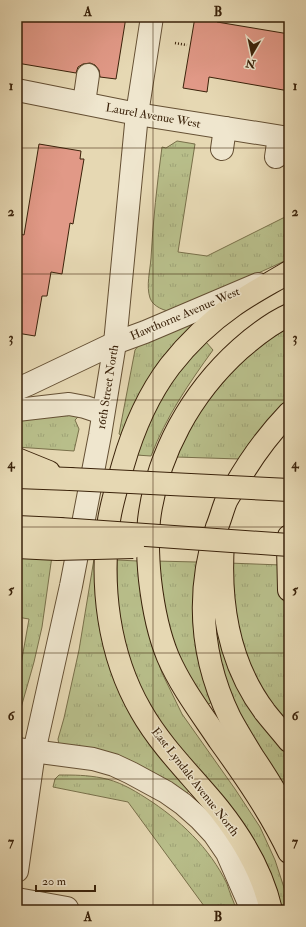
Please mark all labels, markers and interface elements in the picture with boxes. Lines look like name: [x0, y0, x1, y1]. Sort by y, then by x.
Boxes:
text: A: [83, 4, 93, 20]
text: B: [214, 4, 222, 20]
north arrow: [232, 34, 272, 74]
text: N: [244, 56, 257, 71]
text: 1: [9, 78, 14, 94]
text: 1: [293, 78, 298, 94]
street label: Laurel Avenue West: [104, 100, 202, 132]
text: 2: [8, 204, 15, 220]
text: 2: [292, 204, 299, 220]
street label: Hawthorne Avenue West: [128, 284, 242, 344]
text: 3: [9, 330, 14, 346]
text: 3: [293, 330, 298, 346]
street label: 16th Street North: [94, 343, 122, 430]
text: 4: [6, 456, 15, 472]
text: 4: [290, 456, 299, 472]
text: 5: [8, 582, 14, 598]
text: 5: [292, 582, 298, 598]
text: 6: [8, 708, 16, 724]
text: 6: [292, 708, 300, 724]
street label: East Lyndale Avenue North: [148, 725, 243, 840]
text: 7: [8, 834, 15, 850]
text: 7: [292, 834, 299, 850]
scale bar: [36, 867, 95, 893]
text: 20 m: [42, 874, 67, 889]
text: A: [83, 909, 93, 925]
text: B: [214, 909, 222, 925]

